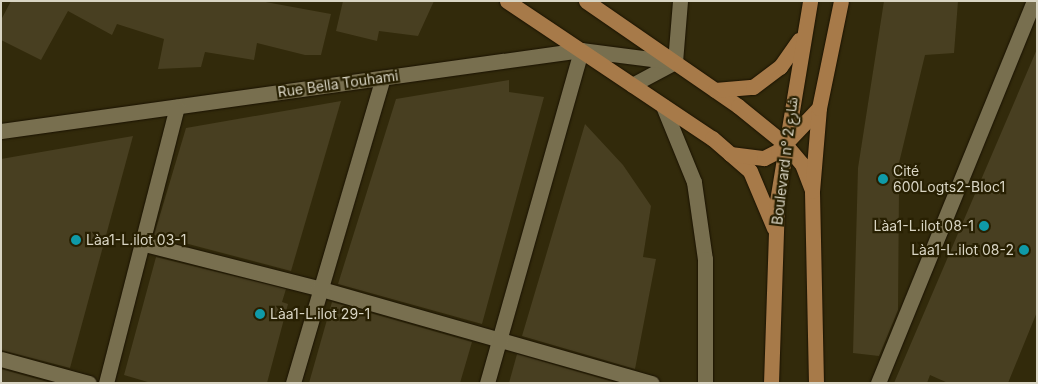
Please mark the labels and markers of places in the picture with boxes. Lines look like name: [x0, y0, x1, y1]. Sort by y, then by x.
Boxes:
place label: Cité 600Logts2-Bloc1: [893, 163, 1005, 196]
marker: Cité 600Logts2-Bloc1: [877, 173, 889, 185]
place label: Làa1-L.ilot 08-1: [874, 218, 974, 234]
marker: Làa1-L.ilot 08-1: [978, 220, 990, 232]
place label: Làa1-L.ilot 03-1: [86, 232, 186, 248]
marker: Làa1-L.ilot 03-1: [70, 234, 82, 246]
place label: Làa1-L.ilot 08-2: [911, 242, 1014, 258]
marker: Làa1-L.ilot 08-2: [1018, 244, 1030, 256]
place label: Làa1-L.ilot 29-1: [270, 306, 370, 322]
marker: Làa1-L.ilot 29-1: [254, 308, 266, 320]

